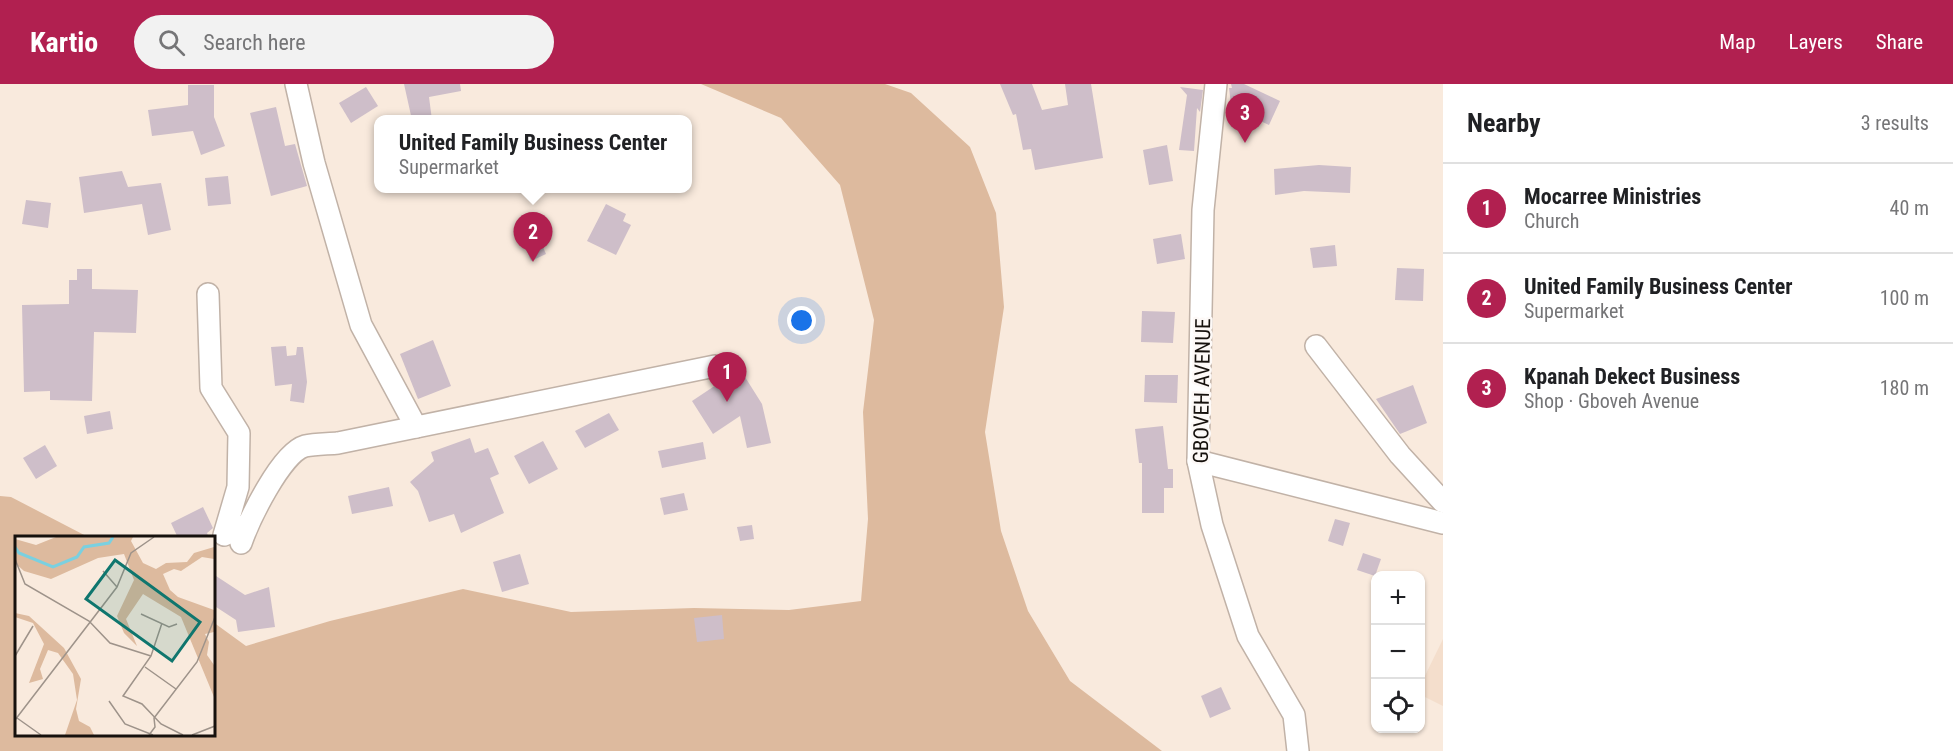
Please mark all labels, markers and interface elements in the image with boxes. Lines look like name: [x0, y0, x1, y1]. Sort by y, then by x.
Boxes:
search box: [134, 15, 554, 69]
text: Kartio: [30, 26, 98, 59]
icon: search: [155, 26, 188, 59]
text: Search here: [203, 30, 306, 55]
text: Map: [1719, 30, 1756, 54]
text: Layers: [1789, 30, 1843, 54]
text: Share: [1876, 30, 1923, 54]
pin: 3: [1226, 94, 1264, 143]
text: Nearby: [1467, 108, 1541, 138]
text: 3 results: [1861, 111, 1929, 135]
popup: [374, 115, 692, 193]
text: United Family Business Center: [399, 130, 667, 155]
text: Supermarket: [399, 155, 499, 179]
text: Mocarree Ministries: [1524, 184, 1701, 209]
text: 1: [1481, 196, 1492, 220]
text: 40 m: [1890, 196, 1929, 220]
text: Church: [1524, 209, 1579, 233]
pin: 2: [514, 212, 552, 262]
text: United Family Business Center: [1524, 274, 1792, 299]
text: 2: [1481, 286, 1492, 310]
text: 100 m: [1880, 286, 1929, 310]
text: Supermarket: [1524, 299, 1624, 323]
your location: [787, 306, 816, 335]
street label: GBOVEH AVENUE: [1189, 318, 1215, 464]
pin: 1: [708, 352, 746, 402]
text: Kpanah Dekect Business: [1524, 364, 1740, 389]
text: 3: [1481, 376, 1492, 400]
text: 180 m: [1880, 376, 1929, 400]
text: Shop · Gboveh Avenue: [1524, 389, 1699, 413]
inset map: [15, 536, 214, 736]
map controls: [1371, 571, 1425, 733]
button: +: [1371, 571, 1425, 625]
button: −: [1371, 625, 1425, 679]
button: locate: [1371, 679, 1425, 733]

